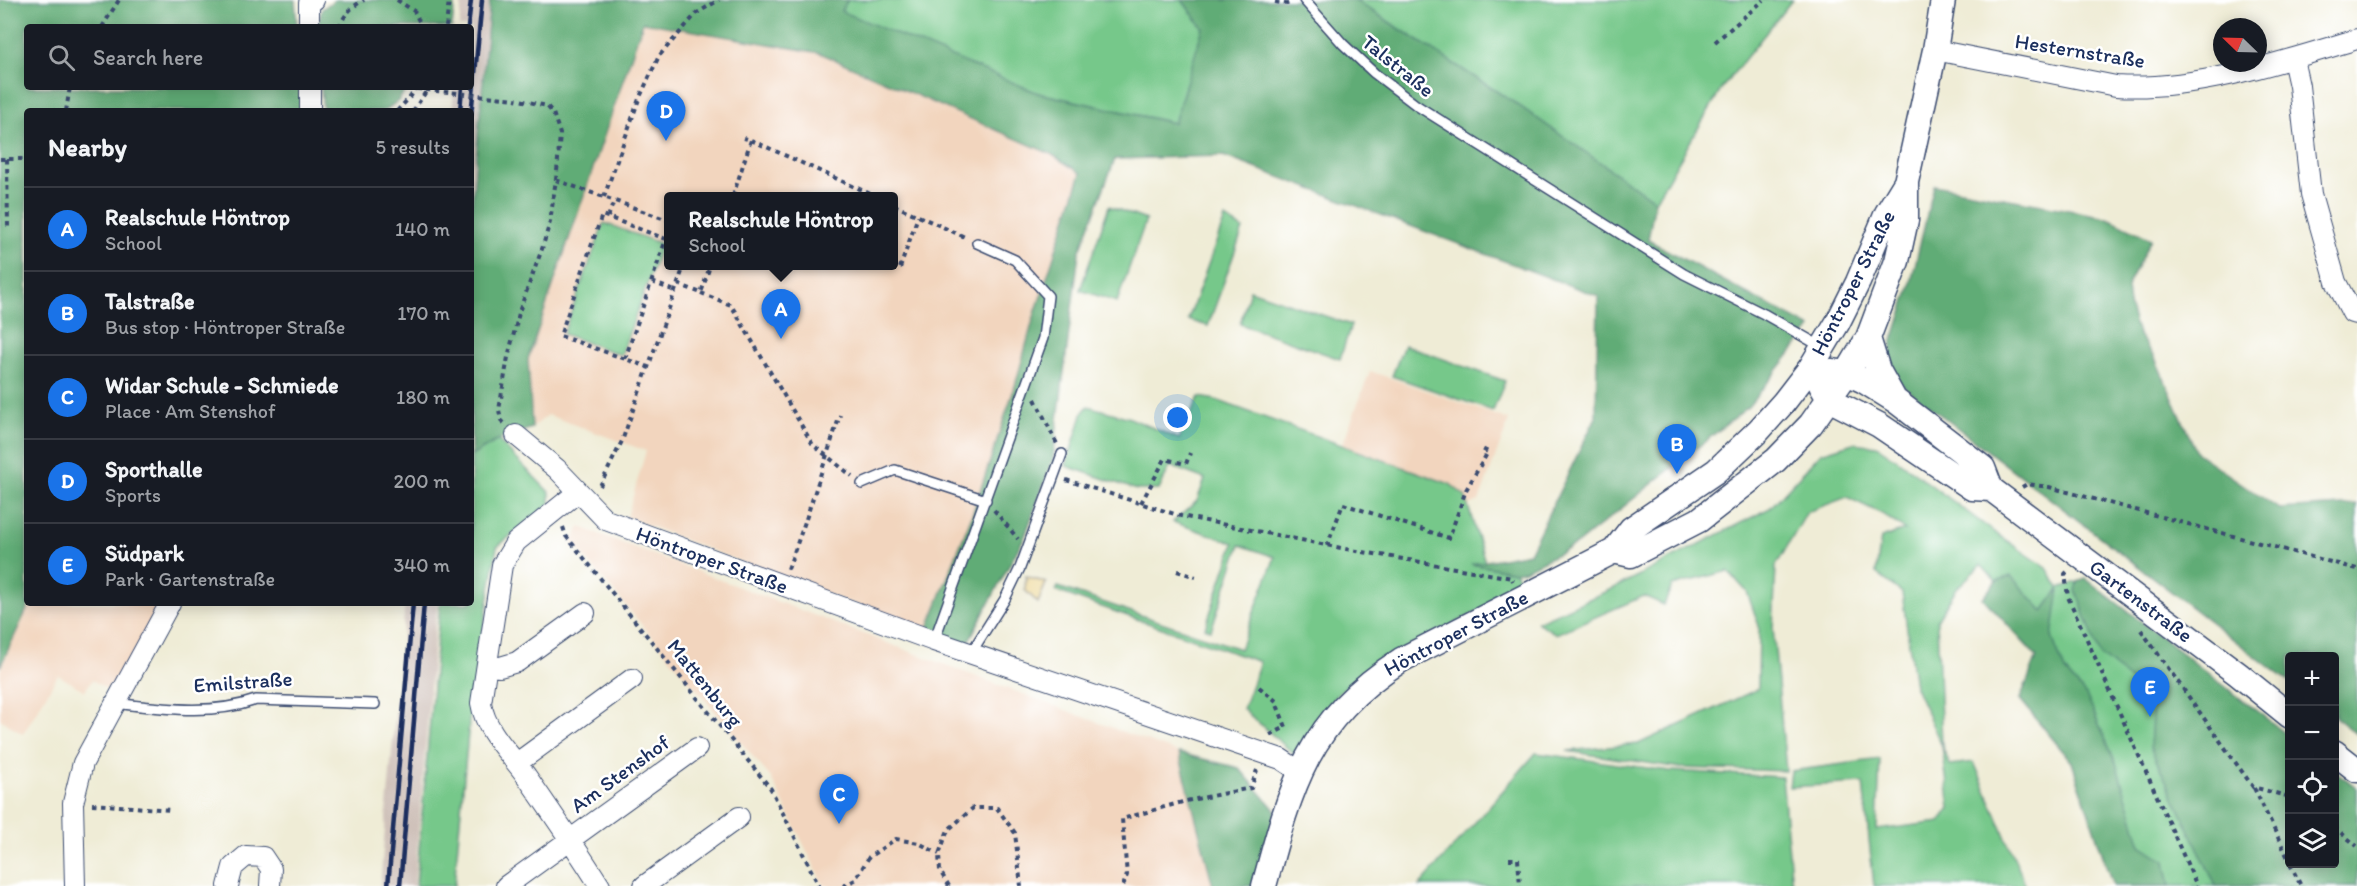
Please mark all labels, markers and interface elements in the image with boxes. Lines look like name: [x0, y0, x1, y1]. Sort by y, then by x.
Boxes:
north arrow: [2213, 18, 2267, 72]
search box: [24, 24, 474, 90]
street label: Hesternstraße: [2013, 28, 2147, 73]
street label: Talstraße: [1357, 29, 1439, 102]
icon: search: [45, 41, 78, 74]
text: Search here: [93, 44, 203, 71]
pin: D: [646, 92, 686, 141]
text: Nearby: [48, 131, 127, 163]
text: 5 results: [376, 135, 450, 159]
popup: [664, 192, 898, 270]
text: Realschule Höntrop: [105, 204, 290, 231]
text: Realschule Höntrop: [689, 206, 873, 233]
street label: Höntroper Straße: [1805, 206, 1900, 360]
text: A: [61, 217, 74, 241]
text: 140 m: [395, 217, 450, 241]
text: School: [105, 231, 162, 255]
text: School: [689, 233, 745, 257]
text: Talstraße: [105, 288, 195, 315]
pin: A: [762, 290, 800, 339]
text: B: [61, 301, 74, 325]
text: 170 m: [397, 301, 450, 325]
text: Bus stop · Höntroper Straße: [105, 315, 345, 339]
text: Widar Schule - Schmiede: [105, 372, 339, 399]
text: C: [61, 385, 74, 409]
text: 180 m: [396, 385, 450, 409]
text: Place · Am Stenshof: [105, 399, 275, 423]
your location: [1163, 403, 1192, 432]
pin: B: [1658, 424, 1696, 474]
text: Sporthalle: [105, 456, 203, 483]
text: D: [61, 469, 74, 493]
text: 200 m: [394, 469, 450, 493]
text: Sports: [105, 483, 161, 507]
street label: Höntroper Straße: [633, 520, 791, 599]
text: Südpark: [105, 540, 184, 567]
text: E: [62, 553, 73, 577]
text: 340 m: [393, 553, 450, 577]
street label: Gartenstraße: [2085, 554, 2198, 648]
text: Park · Gartenstraße: [105, 567, 275, 591]
street label: Höntroper Straße: [1379, 584, 1532, 681]
street label: Mattenburg: [662, 634, 749, 732]
map controls: [2285, 652, 2339, 868]
button: +: [2285, 652, 2339, 706]
street label: Emilstraße: [193, 666, 293, 697]
pin: E: [2130, 668, 2170, 717]
button: −: [2285, 706, 2339, 760]
street label: Am Stenshof: [565, 729, 674, 818]
button: locate: [2285, 760, 2339, 814]
pin: C: [820, 774, 858, 824]
button: layers: [2285, 814, 2339, 868]

